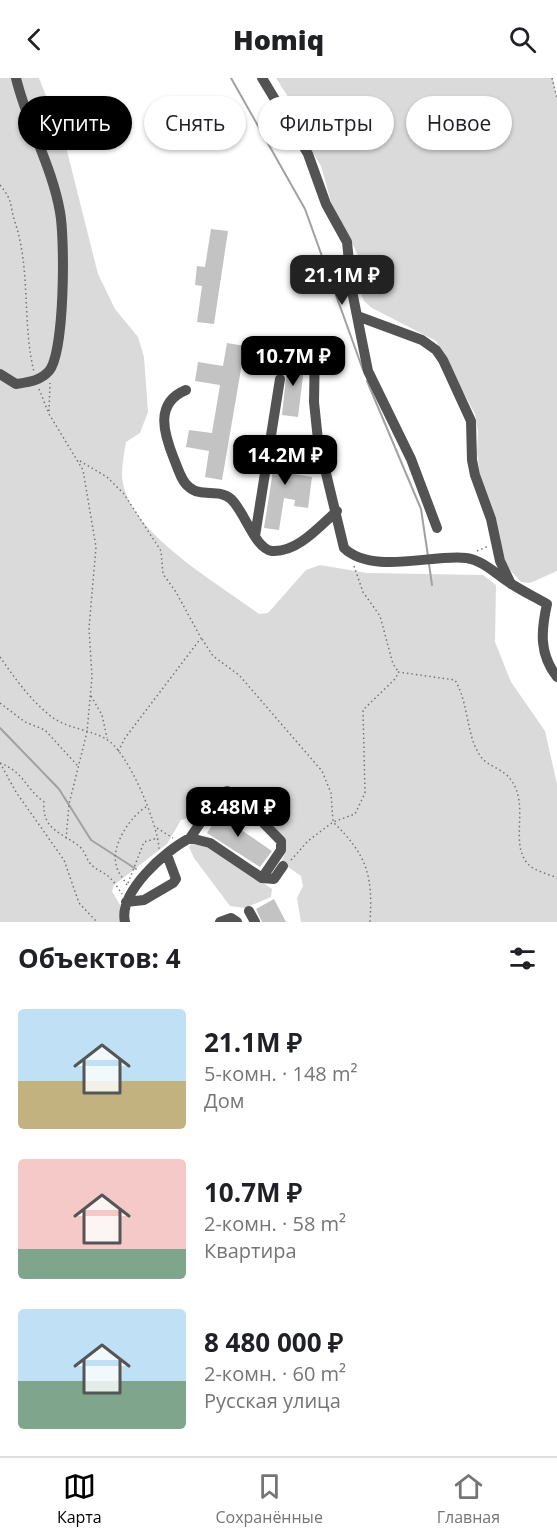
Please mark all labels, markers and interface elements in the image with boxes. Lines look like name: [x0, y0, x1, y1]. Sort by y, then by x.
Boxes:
text: Homiq: [233, 21, 324, 58]
icon: back: [18, 23, 51, 56]
icon: search: [506, 23, 539, 56]
chip: Купить: [18, 96, 132, 150]
chip: Снять: [144, 96, 246, 150]
chip: Фильтры: [258, 96, 394, 150]
chip: Новое: [406, 96, 512, 150]
pin: 21.1M ₽: [287, 255, 397, 306]
text: 21.1M ₽: [304, 261, 380, 288]
pin: 10.7M ₽: [238, 336, 348, 387]
text: 10.7M ₽: [255, 342, 331, 369]
pin: 14.2M ₽: [230, 435, 340, 486]
text: 14.2M ₽: [247, 441, 323, 468]
pin: 8.48M ₽: [183, 787, 293, 838]
text: 8.48M ₽: [200, 793, 276, 820]
text: Объектов: 4: [18, 940, 181, 976]
icon: filters: [506, 942, 539, 975]
text: 21.1M ₽: [204, 1024, 302, 1060]
icon: home: [66, 1033, 138, 1105]
text: 5-комн. · 148 m²: [204, 1060, 357, 1087]
text: Дом: [204, 1087, 244, 1114]
text: 10.7M ₽: [204, 1174, 302, 1210]
icon: home: [66, 1183, 138, 1255]
text: 2-комн. · 58 m²: [204, 1210, 346, 1237]
text: Квартира: [204, 1237, 297, 1264]
text: 8 480 000 ₽: [204, 1324, 343, 1360]
icon: home: [66, 1333, 138, 1405]
text: 2-комн. · 60 m²: [204, 1360, 346, 1387]
text: Русская улица: [204, 1387, 341, 1414]
tab: Карта: [57, 1470, 102, 1528]
tab: Сохранённые: [216, 1470, 323, 1528]
tab: Главная: [437, 1470, 500, 1528]

